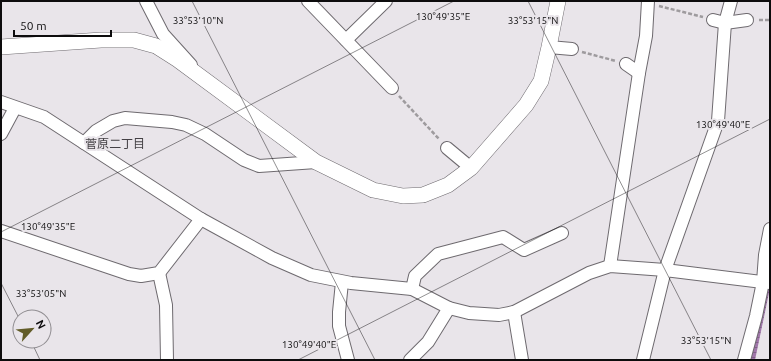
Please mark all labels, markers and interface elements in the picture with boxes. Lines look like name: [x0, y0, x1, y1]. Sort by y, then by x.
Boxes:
text: 130°49'35"E: [416, 11, 471, 22]
scale bar: [14, 12, 111, 38]
text: 33°53'10"N: [173, 15, 223, 26]
text: 33°53'15"N: [508, 15, 558, 26]
text: 50 m: [20, 19, 47, 32]
text: 130°49'40"E: [696, 119, 751, 130]
district label: 菅原二丁目: [85, 137, 145, 150]
text: 130°49'35"E: [21, 221, 76, 232]
text: 33°53'05"N: [16, 288, 66, 299]
north arrow: [12, 309, 52, 349]
text: N: [34, 318, 48, 331]
text: 33°53'15"N: [681, 335, 731, 346]
text: 130°49'40"E: [282, 339, 337, 350]

